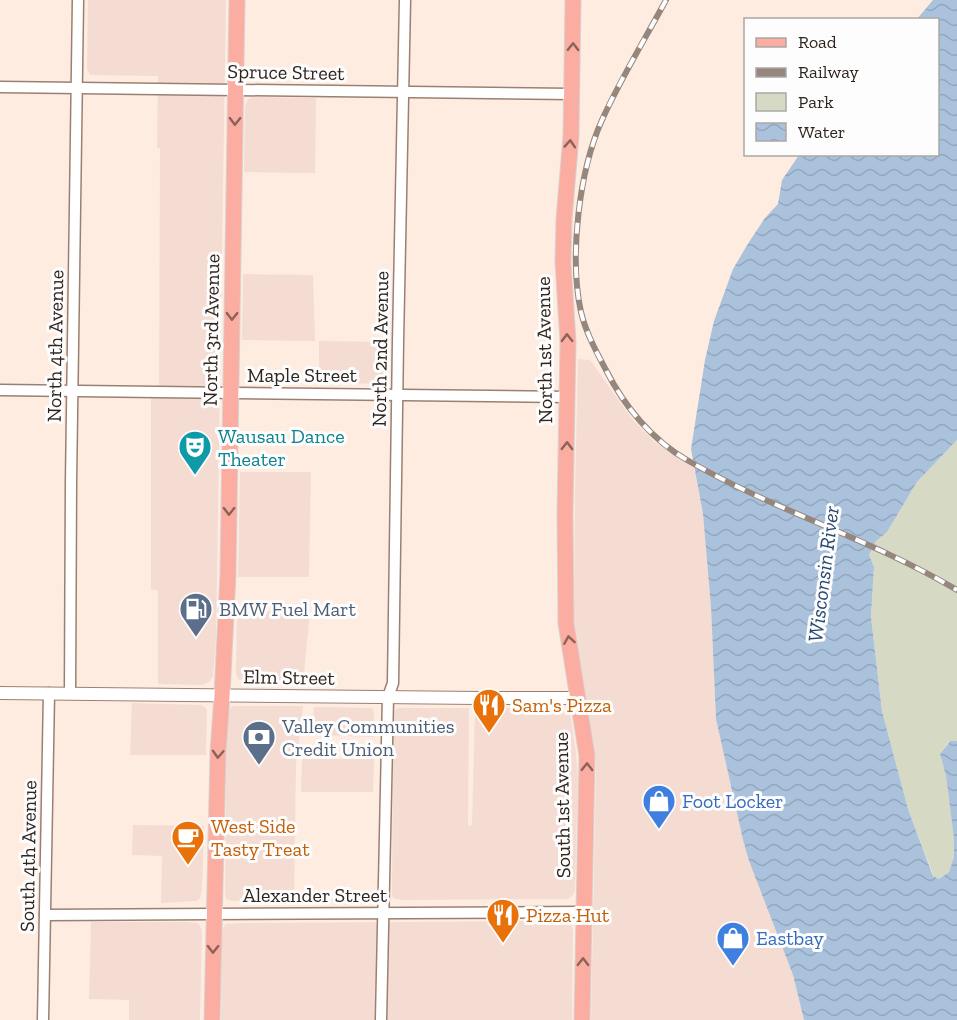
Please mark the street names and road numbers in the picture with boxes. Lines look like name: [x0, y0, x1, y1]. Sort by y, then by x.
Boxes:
street label: Spruce Street: [227, 59, 345, 85]
street label: North 3rd Avenue: [198, 254, 224, 406]
street label: North 4th Avenue: [42, 270, 68, 422]
street label: North 2nd Avenue: [367, 271, 393, 427]
street label: North 1st Avenue: [531, 276, 557, 424]
street label: Maple Street: [247, 363, 358, 387]
street label: Elm Street: [243, 664, 336, 690]
street label: South 1st Avenue: [549, 732, 575, 878]
street label: South 4th Avenue: [15, 780, 41, 932]
street label: Alexander Street: [243, 883, 388, 907]

